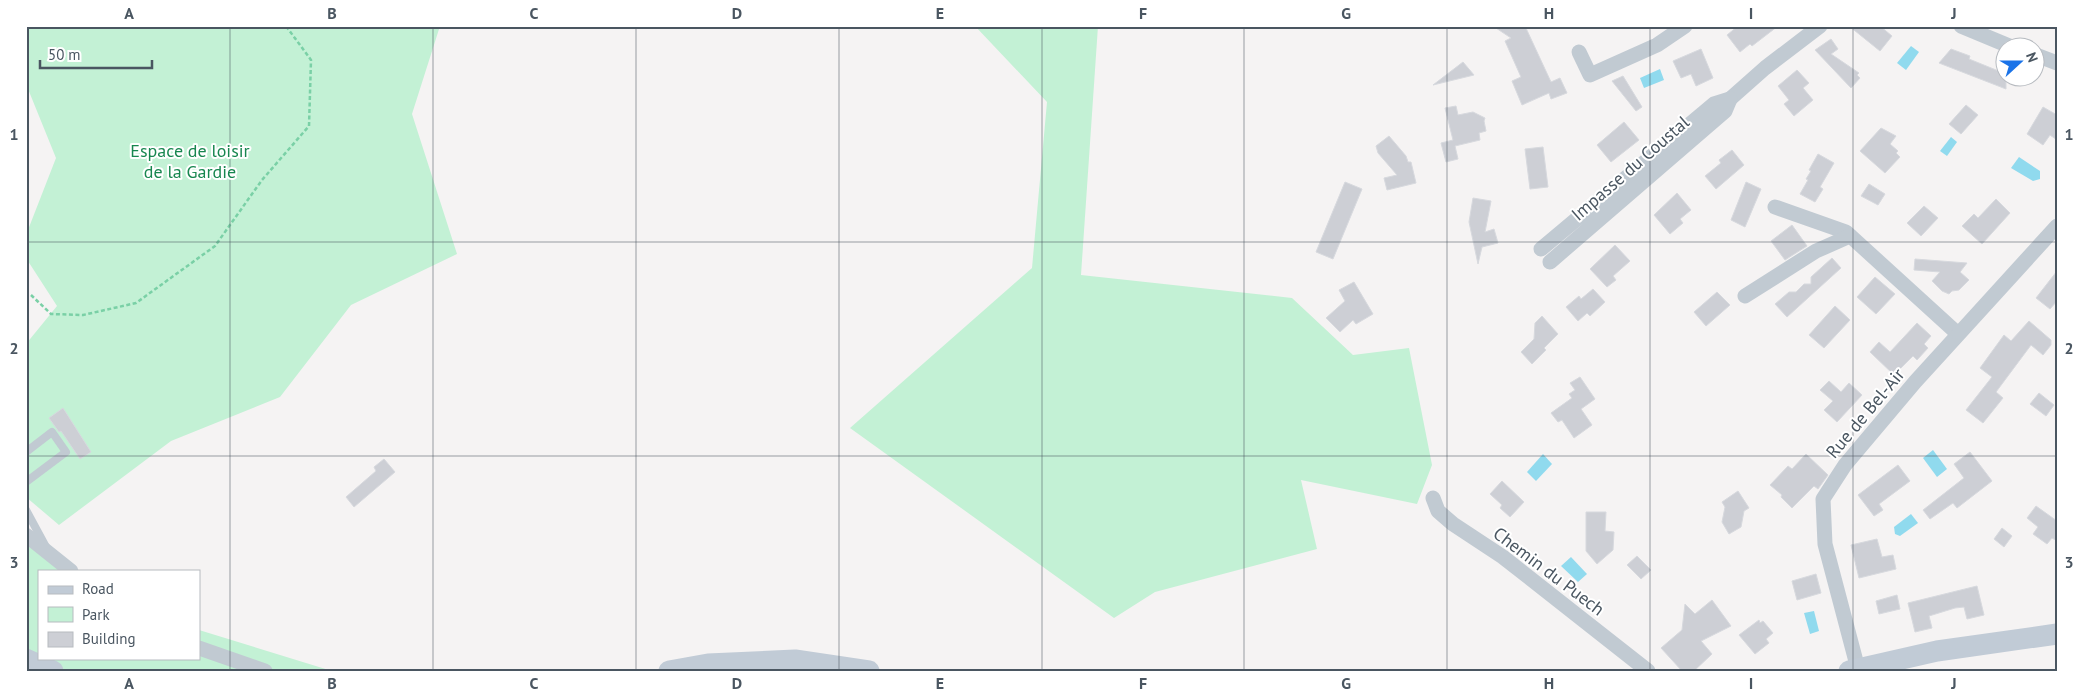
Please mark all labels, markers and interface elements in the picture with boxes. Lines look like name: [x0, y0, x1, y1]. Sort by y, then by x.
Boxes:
text: A: [124, 3, 134, 23]
text: B: [327, 3, 337, 23]
text: C: [530, 3, 539, 23]
text: D: [732, 3, 742, 23]
text: E: [936, 3, 944, 23]
text: F: [1139, 3, 1147, 23]
text: G: [1341, 3, 1351, 23]
text: H: [1544, 3, 1554, 23]
text: I: [1749, 3, 1753, 23]
text: J: [1950, 3, 1957, 23]
scale bar: [40, 38, 152, 70]
north arrow: [1996, 38, 2046, 88]
text: 50 m: [48, 45, 81, 64]
text: N: [2022, 50, 2042, 65]
street label: Impasse du Coustal: [1566, 110, 1694, 225]
text: 1: [9, 124, 19, 144]
text: 1: [2064, 124, 2074, 144]
park label: Espace de loisir de la Gardie: [130, 139, 250, 183]
text: 2: [9, 338, 19, 358]
text: 2: [2064, 338, 2074, 358]
street label: Rue de Bel-Air: [1821, 363, 1909, 463]
street label: Chemin du Puech: [1489, 522, 1609, 620]
text: 3: [9, 552, 19, 572]
text: 3: [2064, 552, 2074, 572]
legend: [38, 570, 200, 660]
text: Road: [82, 579, 114, 598]
text: Park: [82, 605, 110, 624]
text: Building: [82, 629, 136, 648]
text: A: [124, 673, 134, 693]
text: B: [327, 673, 337, 693]
text: C: [530, 673, 539, 693]
text: D: [732, 673, 742, 693]
text: E: [936, 673, 944, 693]
text: F: [1139, 673, 1147, 693]
text: G: [1341, 673, 1351, 693]
text: H: [1544, 673, 1554, 693]
text: I: [1749, 673, 1753, 693]
text: J: [1950, 673, 1957, 693]

